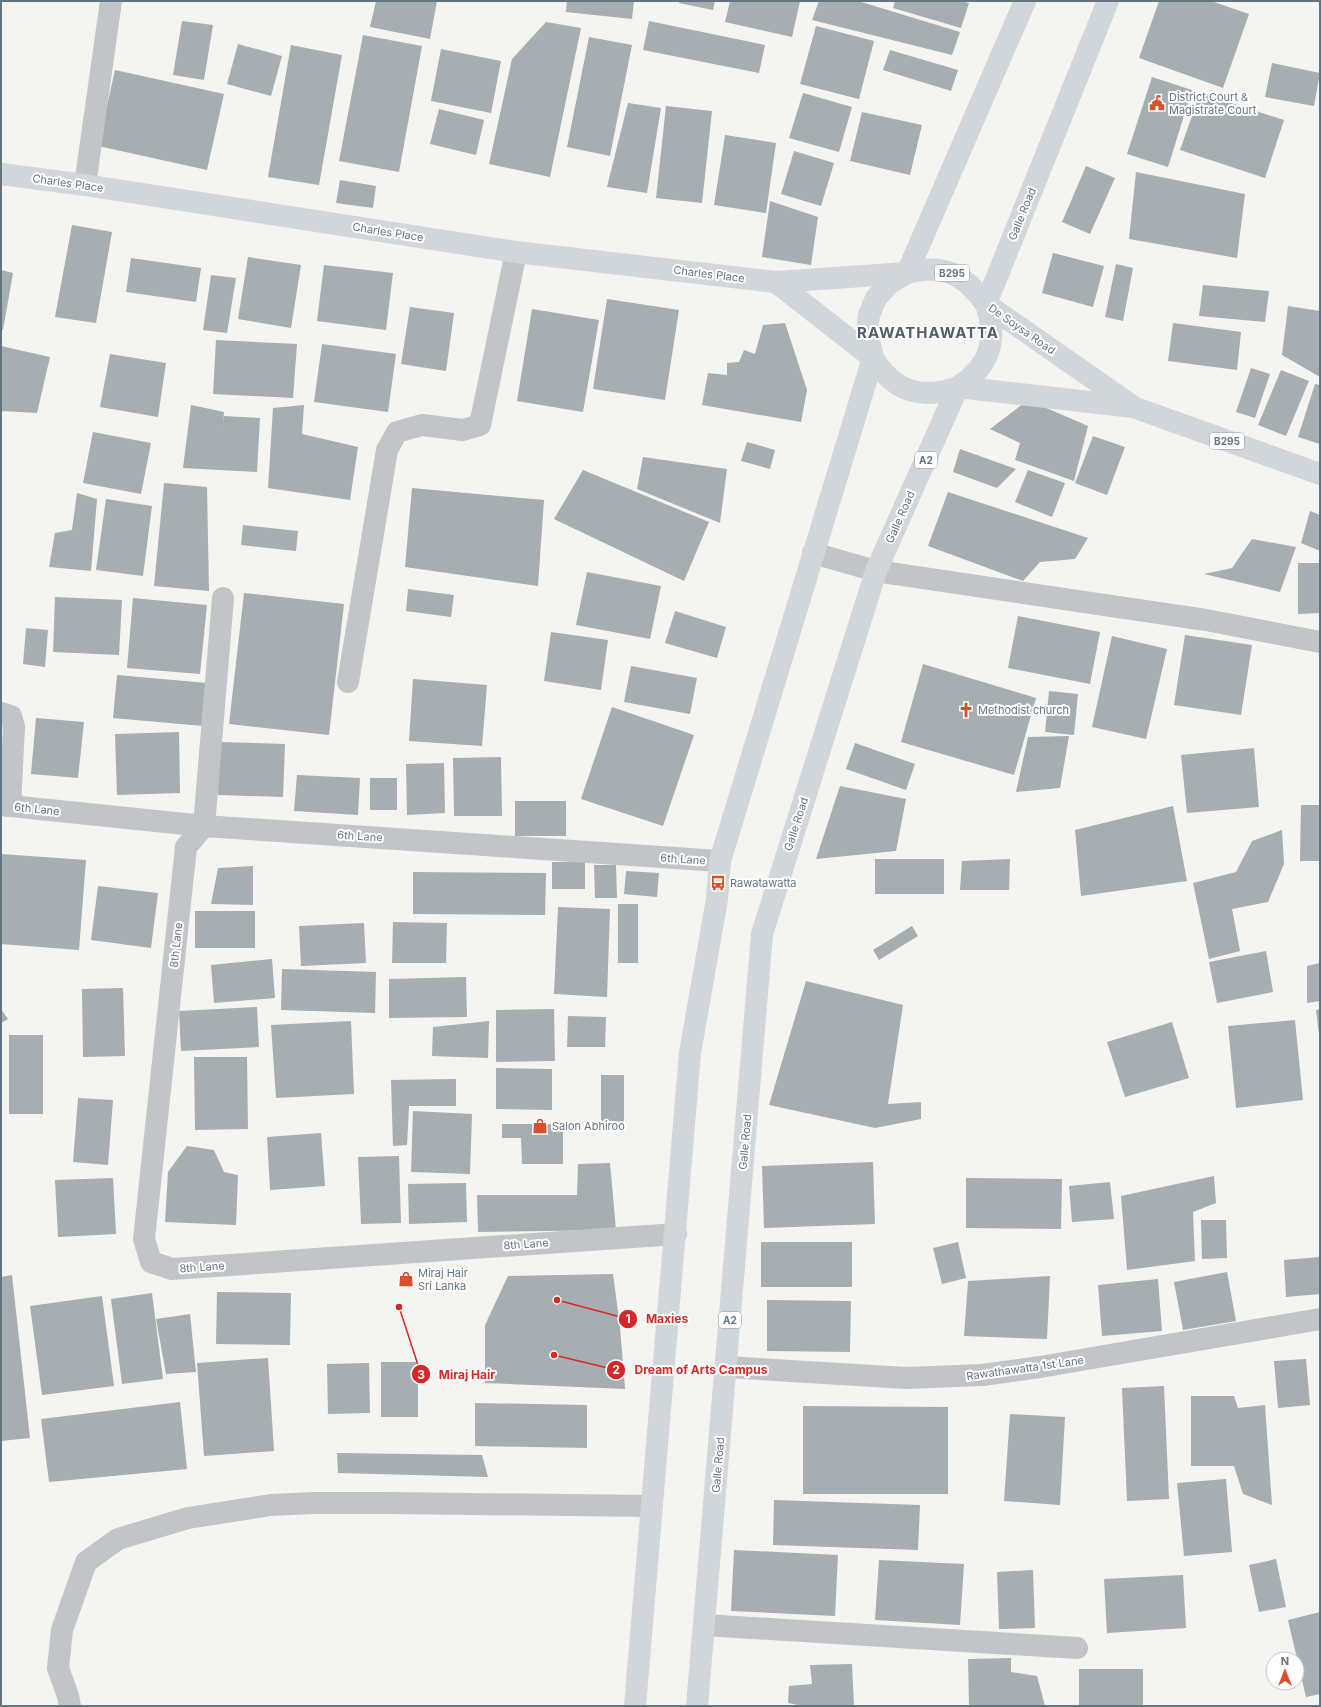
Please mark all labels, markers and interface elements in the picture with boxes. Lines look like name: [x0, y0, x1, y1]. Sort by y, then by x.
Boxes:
place label: District Court & Magistrate Court: [1169, 90, 1257, 117]
public building icon: District Court & Magistrate Court: [1148, 94, 1166, 112]
street label: Charles Place: [32, 171, 104, 195]
street label: Galle Road: [1005, 186, 1039, 242]
street label: Charles Place: [352, 219, 424, 245]
street label: Charles Place: [673, 263, 745, 285]
road number: B295: [935, 265, 969, 281]
street label: De Soysa Road: [986, 301, 1058, 357]
district label: RAWATHAWATTA: [857, 323, 999, 342]
road number: B295: [1210, 433, 1244, 449]
road number: A2: [915, 452, 937, 468]
street label: Galle Road: [882, 489, 918, 545]
church icon: Methodist church: [957, 701, 975, 719]
place label: Methodist church: [978, 703, 1069, 717]
street label: Galle Road: [781, 795, 811, 853]
street label: 6th Lane: [14, 800, 60, 818]
street label: 6th Lane: [337, 827, 383, 845]
street label: 6th Lane: [660, 850, 706, 868]
bus stop icon: Rawatawatta: [709, 874, 727, 892]
place label: Rawatawatta: [730, 876, 797, 890]
street label: 8th Lane: [167, 922, 185, 968]
street label: Galle Road: [736, 1114, 754, 1170]
shop icon: Salon Abhiroo: [531, 1117, 549, 1135]
place label: Salon Abhiroo: [552, 1119, 625, 1133]
street label: 8th Lane: [503, 1235, 549, 1253]
street label: 8th Lane: [179, 1258, 225, 1276]
place label: Miraj Hair Sri Lanka: [418, 1266, 468, 1293]
shop icon: Miraj Hair Sri Lanka: [397, 1270, 415, 1288]
callout: Maxies: [618, 1307, 696, 1331]
text: 1: [625, 1311, 631, 1326]
text: Maxies: [646, 1311, 688, 1326]
road number: A2: [719, 1312, 741, 1328]
street label: Rawathawatta 1st Lane: [965, 1353, 1085, 1383]
callout: Dream of Arts Campus: [606, 1358, 775, 1382]
callout: Miraj Hair: [411, 1362, 503, 1386]
text: 2: [612, 1362, 620, 1377]
text: Dream of Arts Campus: [635, 1362, 768, 1377]
text: 3: [417, 1367, 425, 1382]
text: Miraj Hair: [439, 1367, 495, 1382]
street label: Galle Road: [709, 1437, 727, 1493]
north arrow: [1265, 1651, 1305, 1691]
text: N: [1281, 1654, 1289, 1668]

